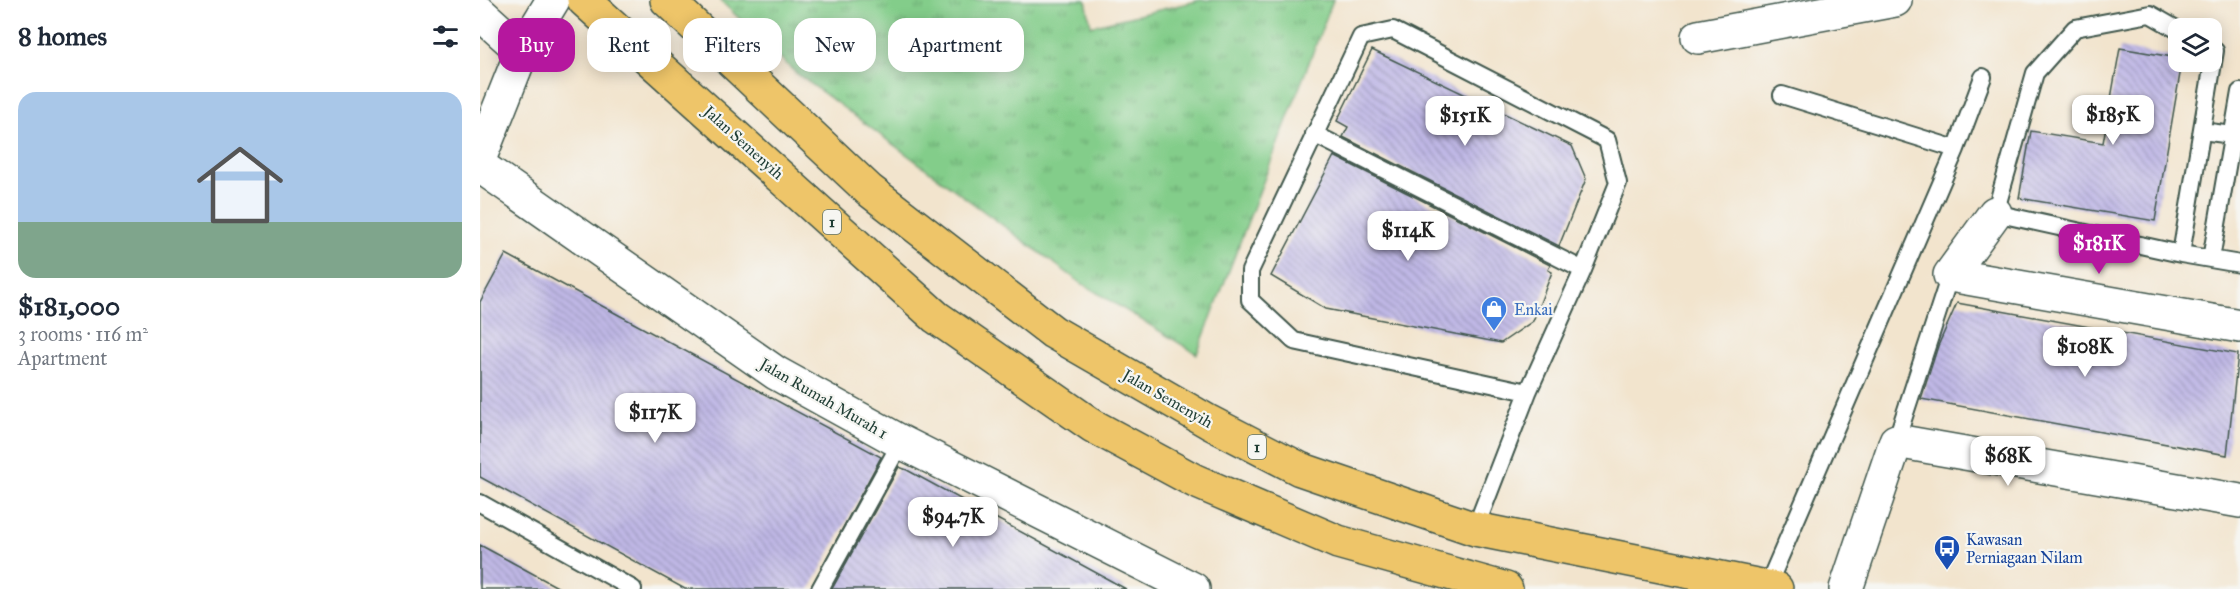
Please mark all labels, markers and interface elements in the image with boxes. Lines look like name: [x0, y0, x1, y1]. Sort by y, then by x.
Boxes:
chip: Buy: [498, 18, 575, 72]
chip: Rent: [587, 18, 671, 72]
chip: Filters: [683, 18, 782, 72]
chip: New: [794, 18, 876, 72]
chip: Apartment: [888, 18, 1024, 72]
map controls: [2168, 18, 2222, 72]
button: layers: [2168, 18, 2222, 72]
text: 8 homes: [18, 20, 107, 52]
icon: filters: [429, 20, 462, 53]
pin: $185K: [2071, 95, 2155, 146]
pin: $151K: [1423, 96, 1507, 147]
street label: Jalan Semenyih: [698, 100, 788, 184]
text: $185K: [2086, 102, 2140, 126]
text: $151K: [1439, 103, 1491, 127]
icon: home: [186, 131, 294, 239]
road number: 1: [823, 210, 841, 234]
pin: $114K: [1366, 211, 1450, 262]
text: $114K: [1381, 218, 1435, 242]
pin: $181K: [2057, 224, 2141, 275]
text: $181K: [2073, 231, 2125, 255]
text: $181,000: [18, 290, 120, 322]
shop icon: Enkai: [1479, 294, 1509, 332]
place label: Enkai: [1514, 300, 1553, 319]
text: 3 rooms · 116 m²: [18, 322, 148, 346]
pin: $108K: [2043, 327, 2127, 378]
text: $108K: [2057, 334, 2113, 358]
text: Apartment: [18, 346, 107, 370]
street label: Jalan Rumah Murah 1: [754, 353, 891, 444]
street label: Jalan Semenyih: [1117, 364, 1216, 433]
pin: $117K: [613, 393, 697, 444]
text: $117K: [629, 400, 681, 424]
road number: 1: [1248, 435, 1266, 459]
pin: $68K: [1972, 436, 2044, 487]
text: $68K: [1984, 443, 2032, 467]
pin: $94.7K: [904, 497, 1002, 548]
text: $94.7K: [922, 504, 984, 528]
place label: Kawasan Perniagaan Nilam: [1966, 530, 2083, 568]
bus stop icon: Kawasan Perniagaan Nilam: [1932, 533, 1962, 571]

